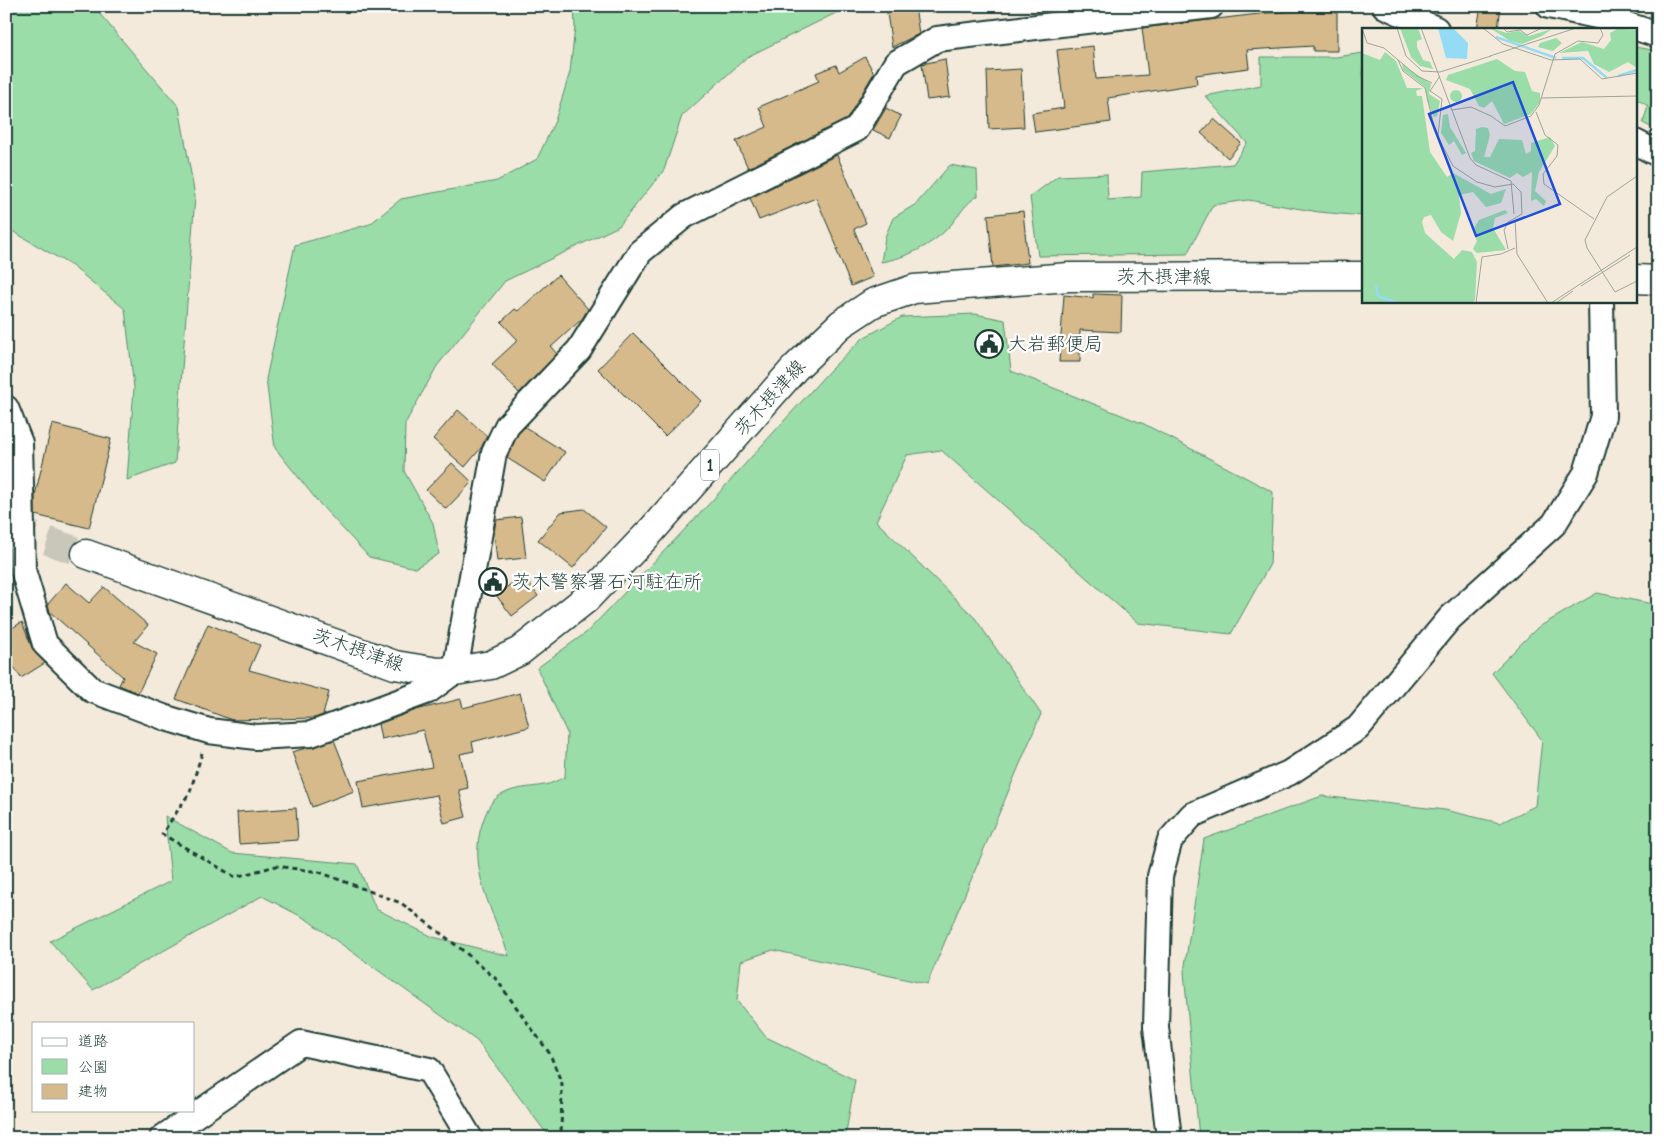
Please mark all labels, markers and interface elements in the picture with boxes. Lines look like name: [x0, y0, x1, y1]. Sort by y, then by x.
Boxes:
inset map: [1362, 28, 1636, 302]
street label: 茨木摂津線: [1116, 266, 1212, 288]
public building icon: 大岩郵便局: [974, 329, 1004, 359]
place label: 大岩郵便局: [1008, 333, 1103, 355]
street label: 茨木摂津線: [730, 355, 810, 441]
road number: 1: [701, 450, 719, 480]
public building icon: 茨木警察署石河駐在所: [478, 567, 508, 597]
place label: 茨木警察署石河駐在所: [512, 571, 702, 593]
street label: 茨木摂津線: [309, 624, 407, 676]
legend: [32, 1022, 195, 1112]
text: 道路: [78, 1032, 108, 1050]
text: 公園: [78, 1058, 108, 1076]
text: 建物: [78, 1082, 108, 1100]

